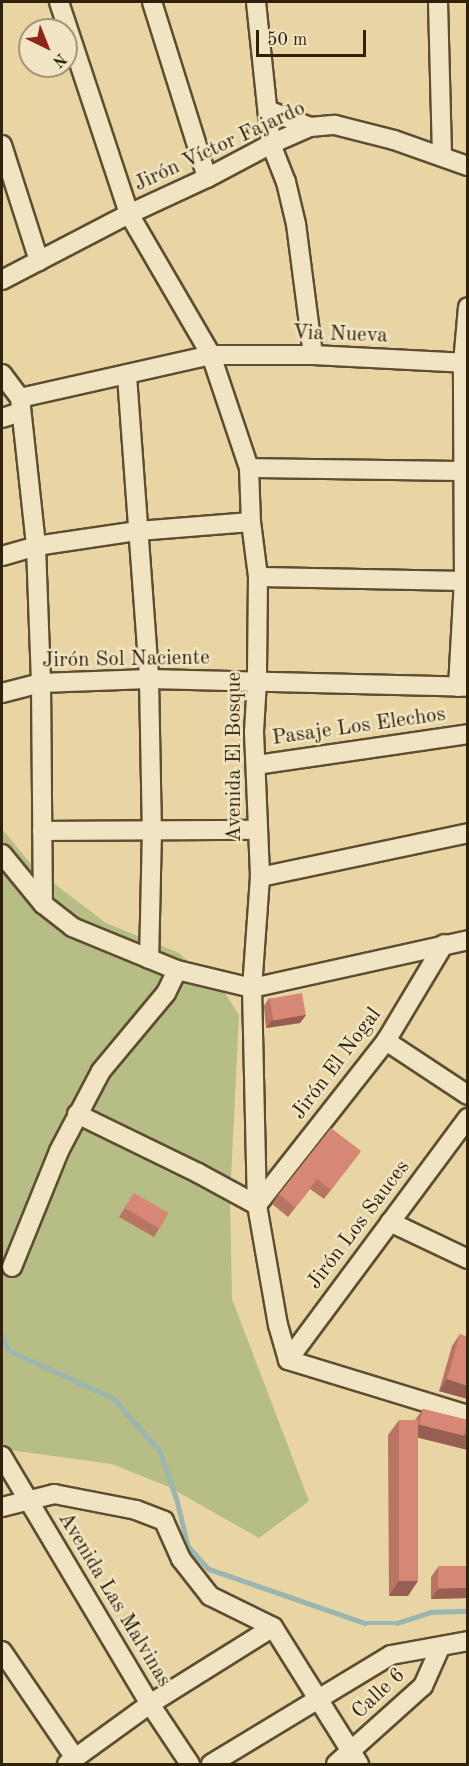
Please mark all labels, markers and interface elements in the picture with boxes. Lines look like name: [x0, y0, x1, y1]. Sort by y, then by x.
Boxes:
north arrow: [18, 18, 78, 78]
scale bar: [259, 18, 368, 56]
text: 50 m: [267, 31, 307, 49]
text: N: [49, 50, 69, 70]
street label: Jirón Víctor Fajardo: [130, 96, 310, 198]
street label: Via Nueva: [292, 321, 388, 349]
street label: Jirón Sol Naciente: [42, 646, 210, 674]
street label: Avenida El Bosque: [222, 672, 248, 842]
street label: Pasaje Los Elechos: [271, 702, 447, 752]
street label: Jirón El Nogal: [287, 1003, 387, 1125]
street label: Jirón Los Sauces: [302, 1155, 416, 1295]
street label: Avenida Las Malvinas: [52, 1508, 176, 1692]
street label: Calle 6: [347, 1663, 411, 1725]

